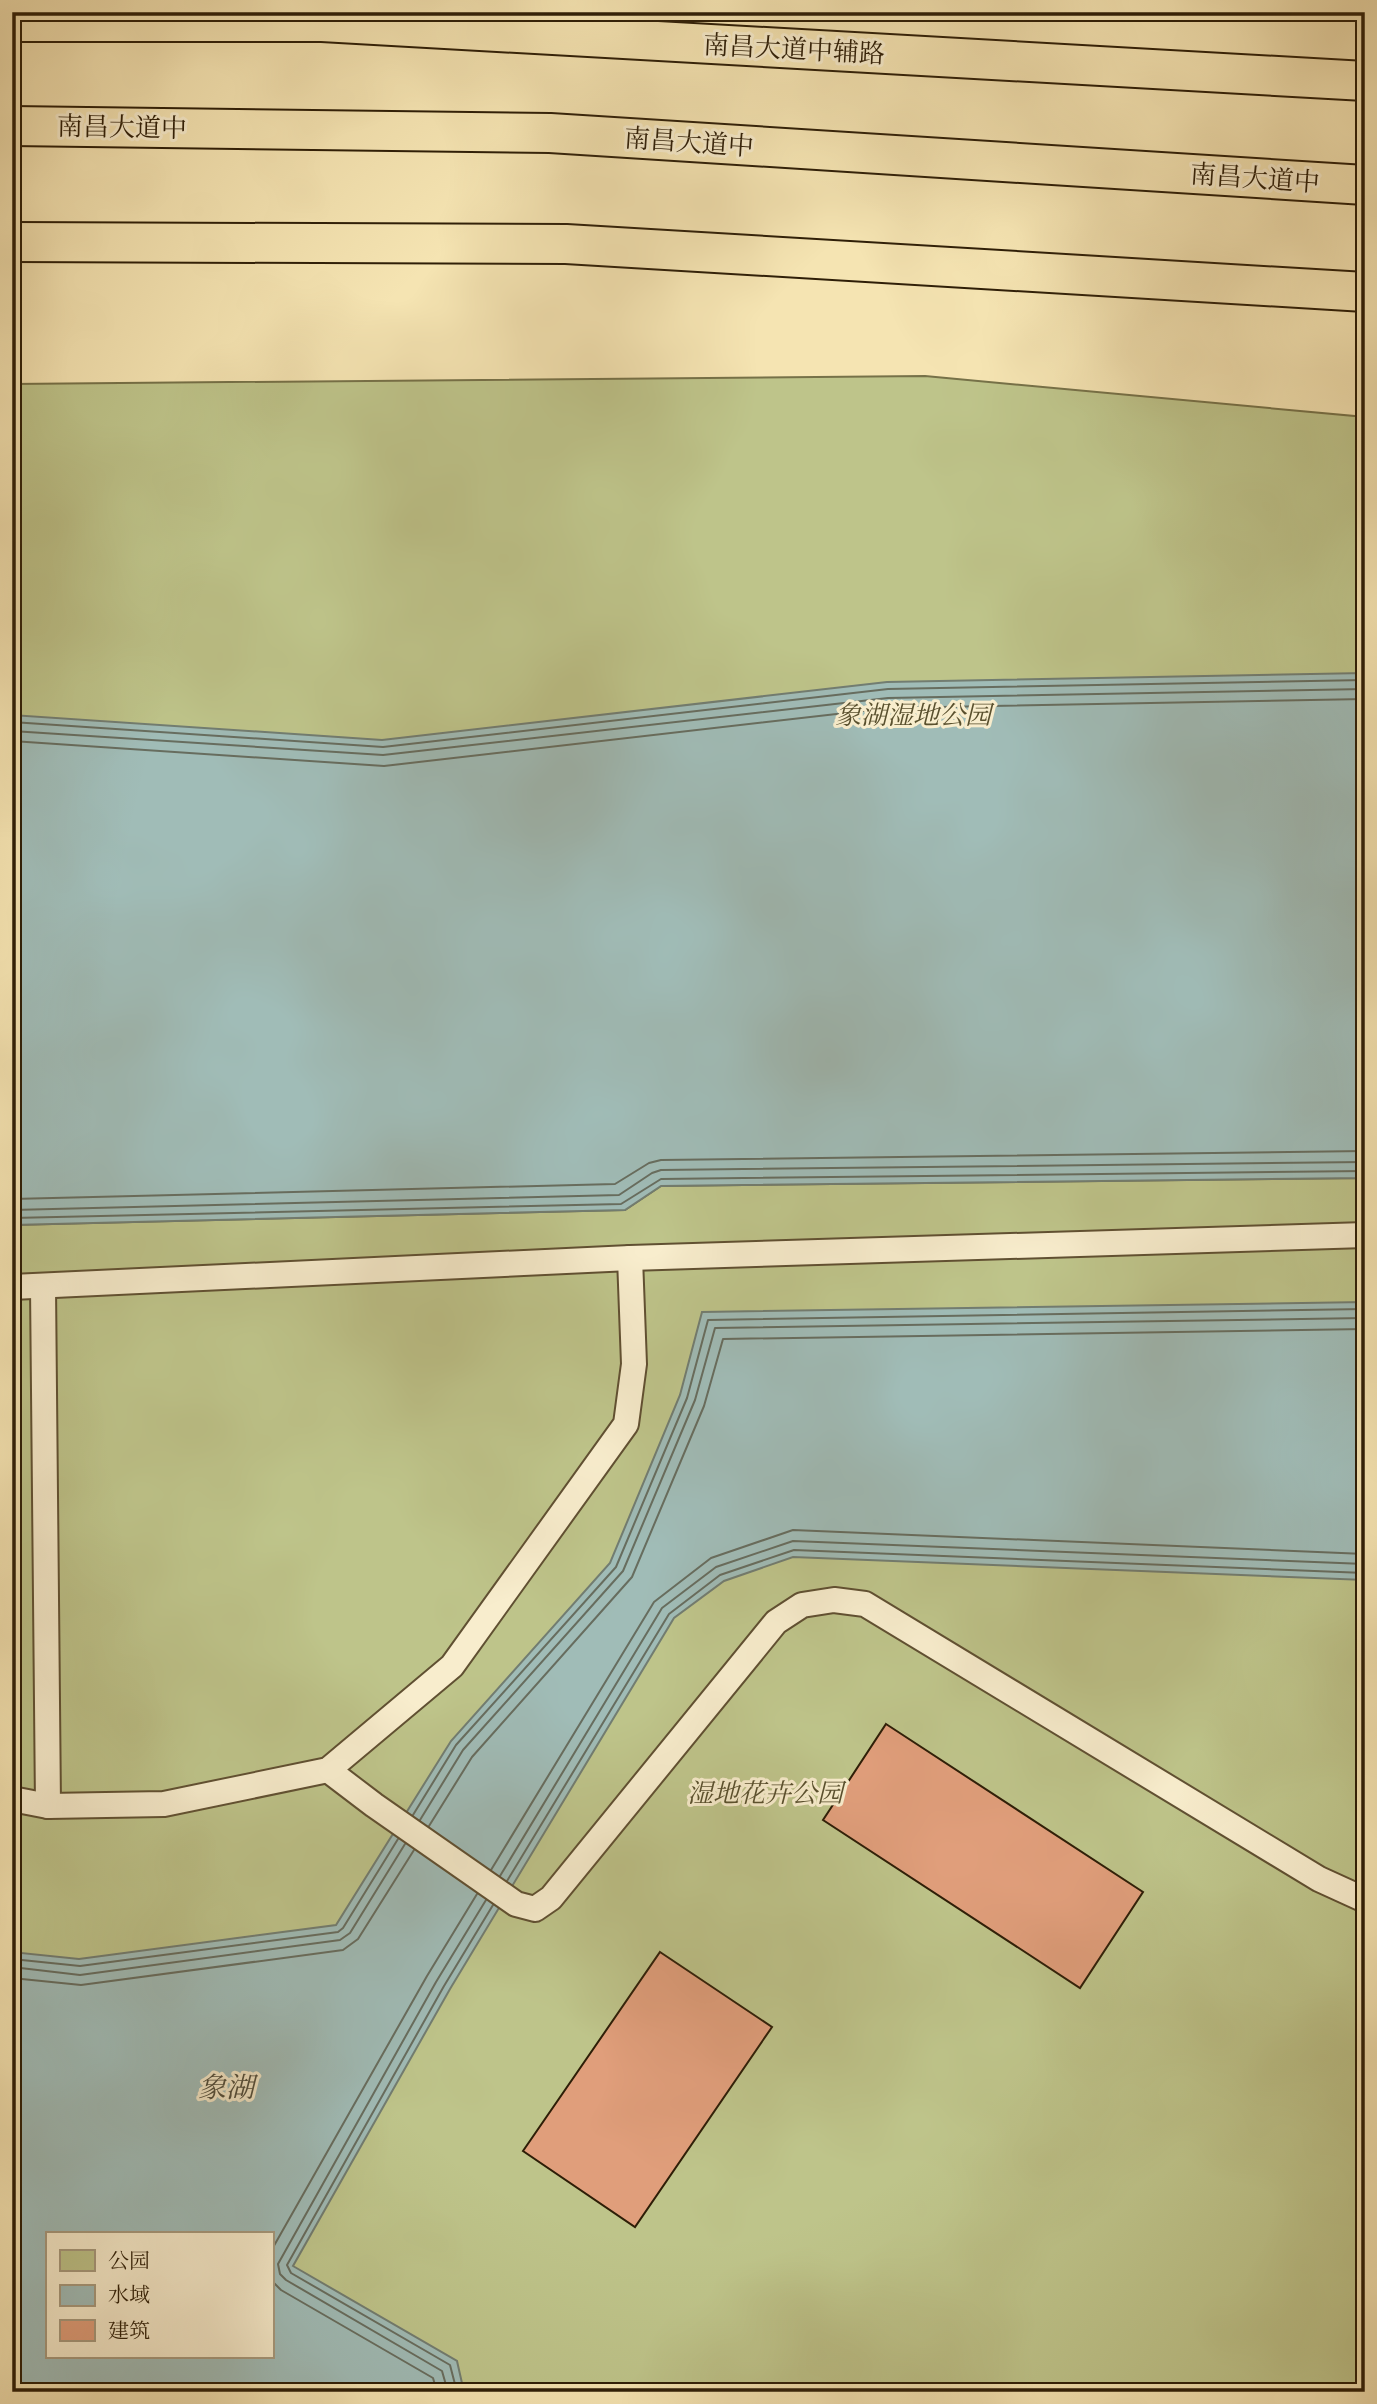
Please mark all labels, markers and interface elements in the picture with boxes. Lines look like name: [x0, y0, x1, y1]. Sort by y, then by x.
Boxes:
street label: 南昌大道中辅路: [702, 29, 886, 72]
street label: 南昌大道中: [57, 111, 187, 146]
street label: 南昌大道中: [623, 123, 755, 164]
street label: 南昌大道中: [1189, 159, 1321, 200]
park label: 象湖湿地公园: [835, 700, 995, 733]
park label: 湿地花卉公园: [687, 1778, 847, 1811]
water label: 象湖: [198, 2072, 259, 2107]
legend: [46, 2232, 273, 2358]
text: 公园: [108, 2249, 150, 2276]
text: 水域: [108, 2283, 150, 2310]
text: 建筑: [108, 2319, 150, 2346]

